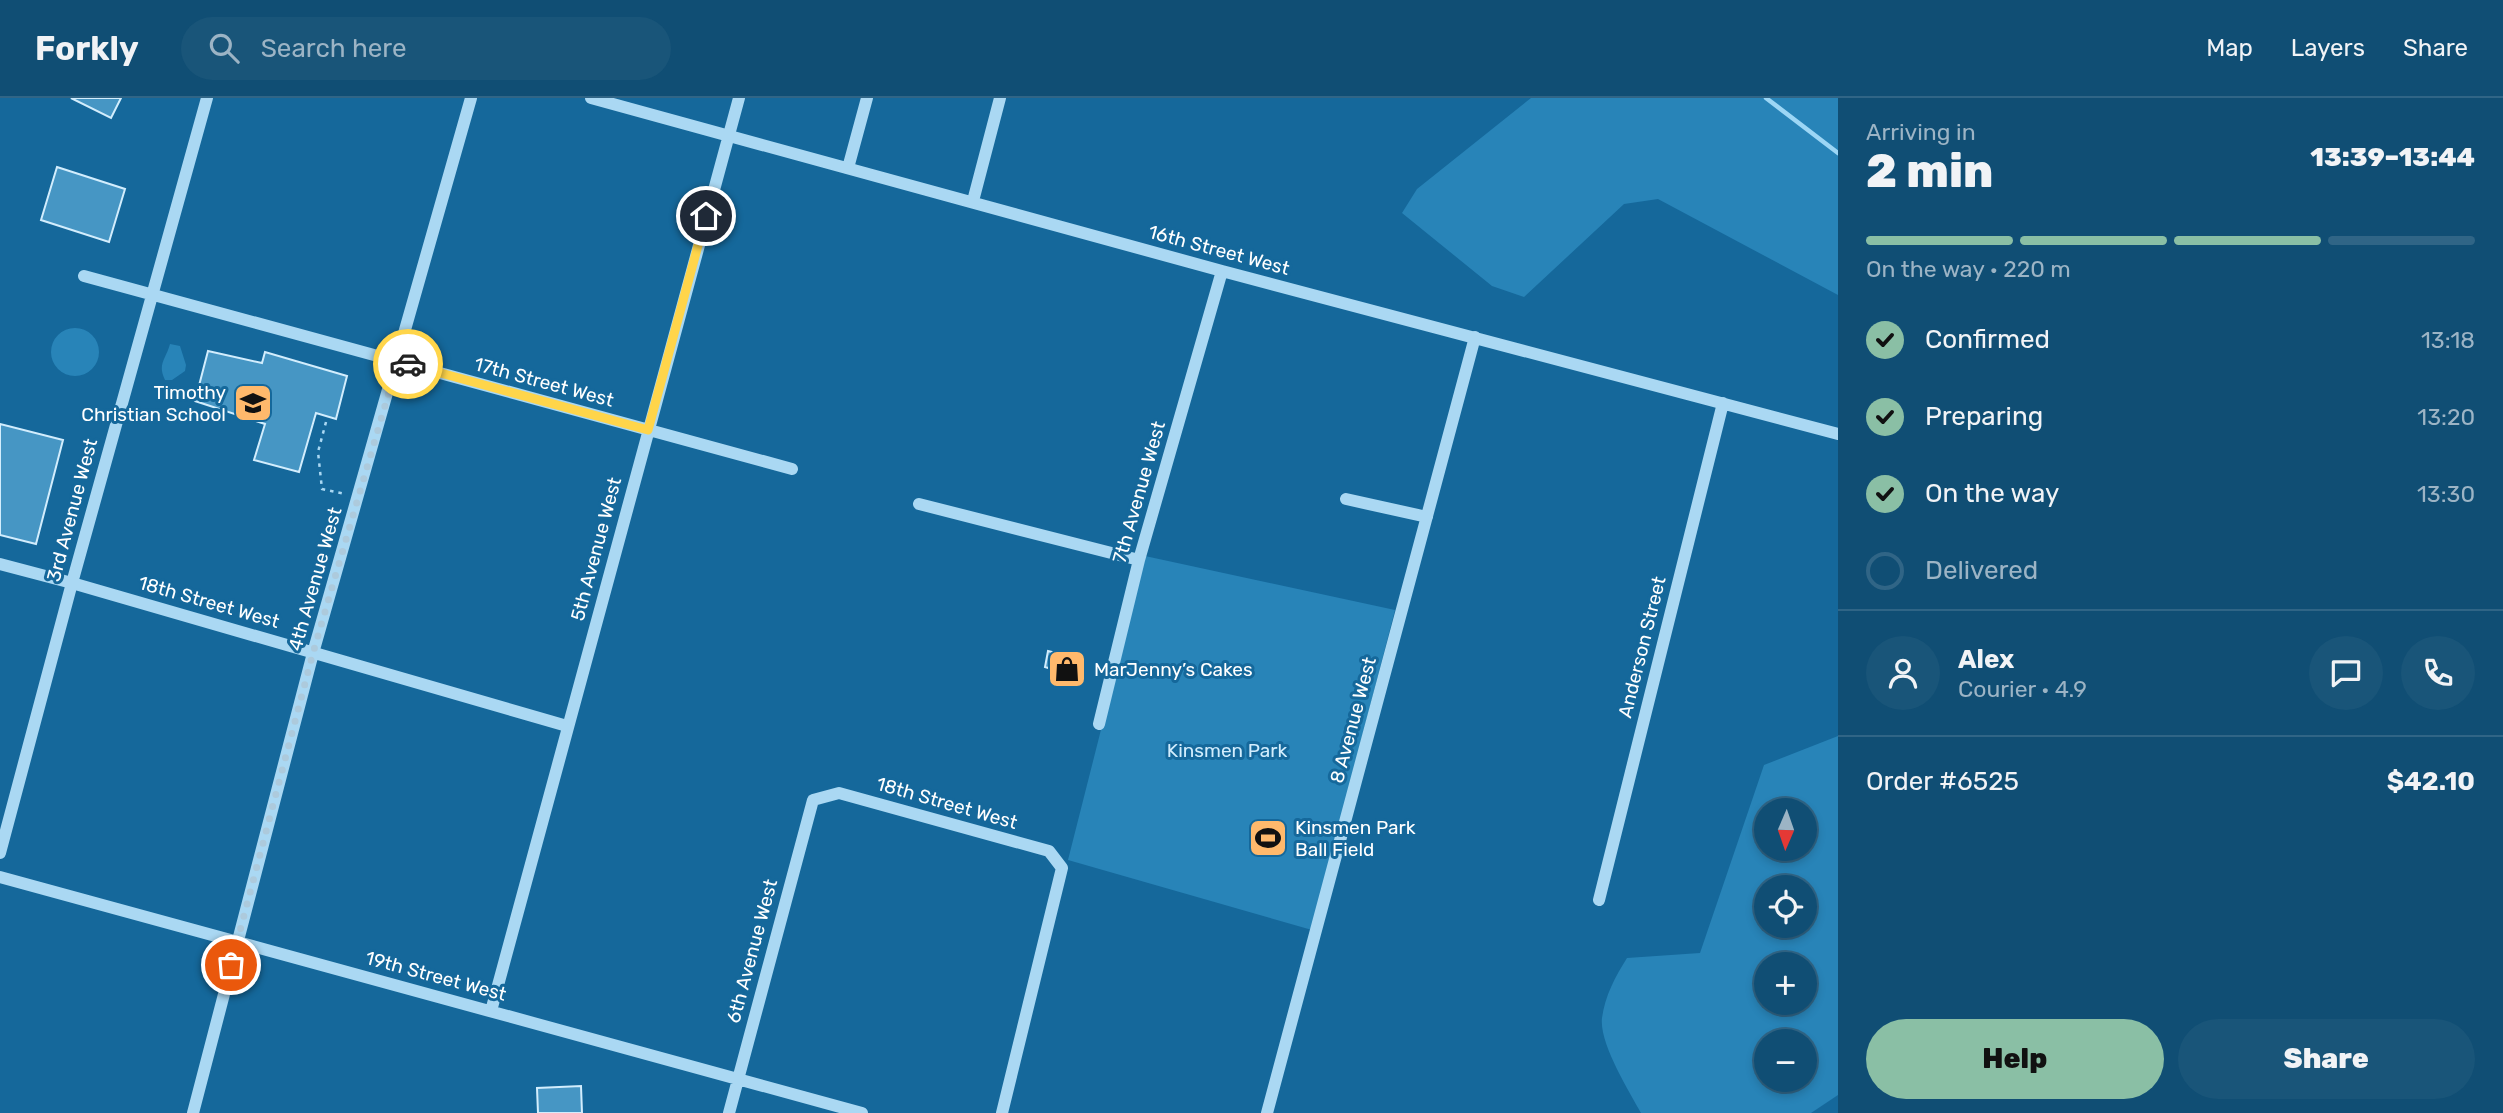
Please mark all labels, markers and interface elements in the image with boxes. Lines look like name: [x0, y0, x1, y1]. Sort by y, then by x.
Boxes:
search box: [181, 17, 671, 80]
text: Forkly: [35, 29, 139, 68]
icon: search: [205, 29, 243, 67]
text: Search here: [261, 33, 407, 64]
text: Map: [2206, 34, 2253, 62]
text: Layers: [2291, 34, 2365, 62]
text: Share: [2403, 34, 2468, 62]
text: Arriving in: [1866, 118, 1976, 146]
text: 13:39–13:44: [2310, 142, 2475, 173]
text: 2 min: [1866, 144, 1993, 199]
pin: [676, 186, 736, 246]
icon: home: [687, 197, 725, 235]
street label: 16th Street West: [1146, 220, 1293, 280]
text: On the way · 220 m: [1866, 255, 2071, 283]
icon: check: [1866, 321, 1904, 359]
text: Confirmed: [1925, 324, 2050, 355]
text: 13:18: [2421, 326, 2475, 354]
courier: [373, 329, 443, 399]
icon: car: [389, 345, 427, 383]
street label: 17th Street West: [472, 352, 617, 412]
place label: Timothy Christian School: [81, 381, 226, 426]
school or university icon: Timothy Christian School: [232, 382, 274, 424]
icon: check: [1866, 398, 1904, 436]
text: Preparing: [1925, 401, 2043, 432]
text: 13:20: [2417, 403, 2475, 431]
street label: 7th Avenue West: [1108, 418, 1170, 566]
street label: 3rd Avenue West: [42, 435, 102, 584]
street label: 5th Avenue West: [566, 474, 626, 623]
icon: check: [1866, 475, 1904, 513]
text: On the way: [1925, 478, 2059, 509]
text: 13:30: [2417, 480, 2475, 508]
street label: 4th Avenue West: [283, 504, 347, 654]
text: Delivered: [1925, 555, 2038, 586]
street label: 18th Street West: [136, 571, 283, 633]
street label: Anderson Street: [1613, 573, 1671, 720]
button: person: [1866, 636, 1940, 710]
button: chat: [2309, 636, 2383, 710]
button: phone: [2401, 636, 2475, 710]
text: Alex: [1958, 644, 2014, 675]
shop icon: MarJenny’s Cakes: [1046, 648, 1088, 690]
street label: 8 Avenue West: [1325, 654, 1381, 786]
place label: MarJenny’s Cakes: [1094, 658, 1253, 681]
text: Courier · 4.9: [1958, 675, 2087, 703]
park label: Kinsmen Park: [1167, 739, 1287, 762]
text: Order #6525: [1866, 766, 2019, 797]
text: $42.10: [2387, 766, 2475, 797]
street label: 18th Street West: [874, 772, 1021, 834]
north arrow: [1754, 798, 1816, 861]
map controls: [1754, 798, 1817, 1092]
place label: Kinsmen Park Ball Field: [1295, 816, 1416, 861]
sports icon: Kinsmen Park Ball Field: [1247, 817, 1289, 859]
button: locate: [1754, 875, 1817, 938]
street label: 6th Avenue West: [722, 876, 782, 1025]
pin: [201, 935, 261, 995]
icon: bag: [212, 946, 250, 984]
street label: 19th Street West: [363, 946, 510, 1006]
button: +: [1754, 952, 1817, 1015]
button: Help: [1866, 1019, 2164, 1099]
button: Share: [2178, 1019, 2475, 1099]
button: −: [1754, 1029, 1817, 1092]

